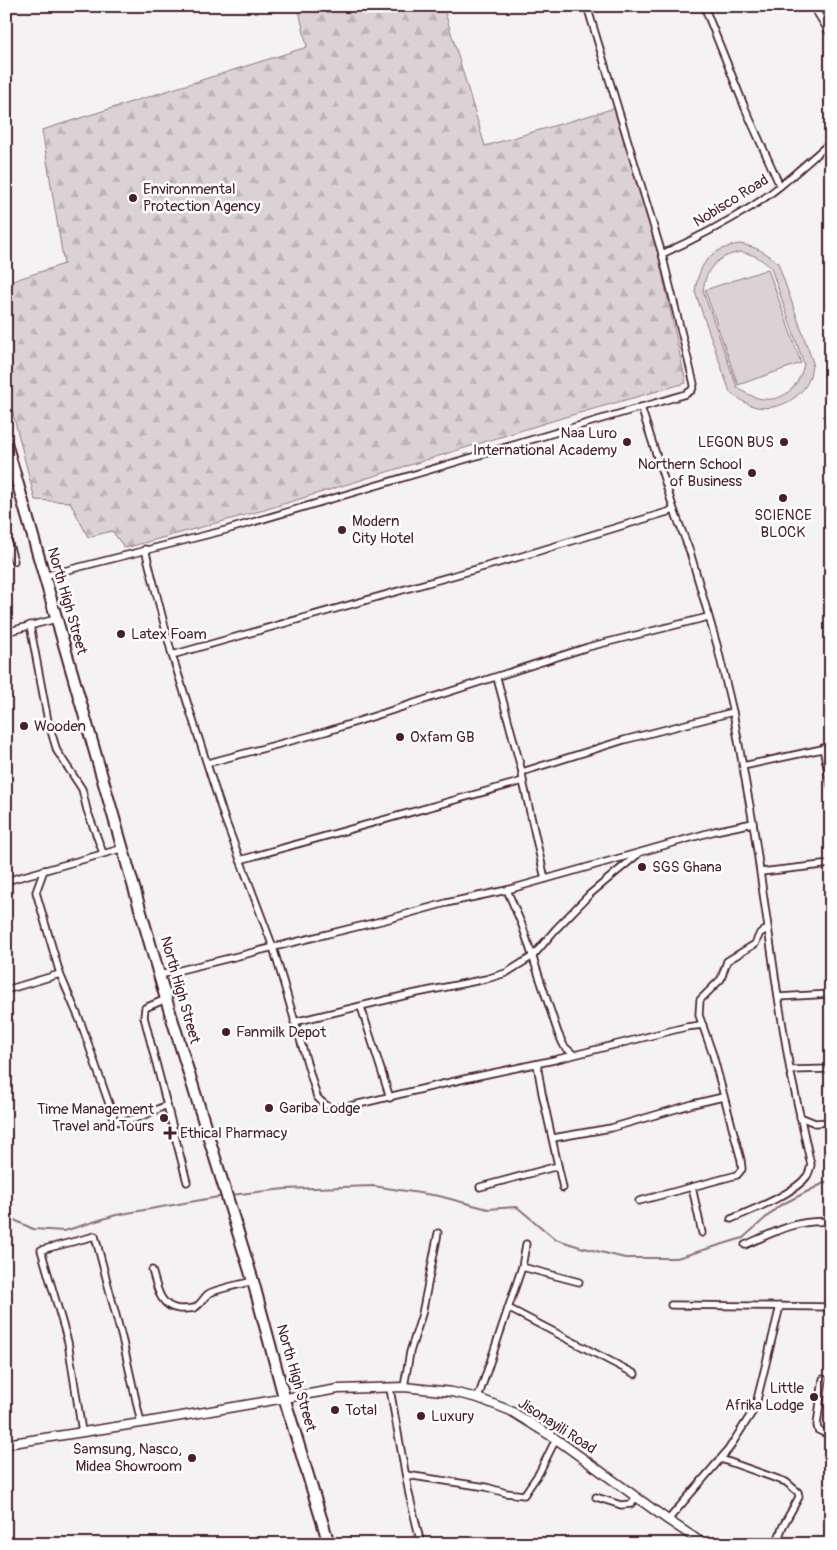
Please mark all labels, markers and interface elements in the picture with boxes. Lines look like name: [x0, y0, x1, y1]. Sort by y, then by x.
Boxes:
street label: Nobisco Road: [690, 170, 772, 232]
place label: Environmental Protection Agency: [143, 180, 261, 216]
marker: Environmental Protection Agency: [127, 192, 139, 204]
place label: Naa Luro International Academy: [473, 424, 618, 460]
place label: LEGON BUS: [698, 433, 774, 452]
marker: Naa Luro International Academy: [621, 436, 633, 448]
marker: LEGON BUS: [778, 436, 790, 448]
place label: Northern School of Business: [638, 455, 742, 491]
marker: Northern School of Business: [746, 467, 758, 479]
marker: SCIENCE BLOCK: [777, 492, 789, 504]
place label: SCIENCE BLOCK: [754, 506, 812, 542]
place label: Modern City Hotel: [352, 512, 414, 548]
marker: Modern City Hotel: [336, 524, 348, 536]
street label: North High Street: [43, 545, 92, 658]
place label: Latex Foam: [131, 625, 207, 644]
marker: Latex Foam: [115, 628, 127, 640]
place label: Wooden: [34, 717, 86, 736]
marker: Wooden: [18, 720, 30, 732]
place label: Oxfam GB: [410, 728, 475, 747]
marker: Oxfam GB: [394, 731, 406, 743]
place label: SGS Ghana: [652, 858, 722, 877]
marker: SGS Ghana: [636, 861, 648, 873]
street label: North High Street: [156, 934, 205, 1047]
place label: Fanmilk Depot: [236, 1023, 327, 1042]
marker: Fanmilk Depot: [220, 1026, 232, 1038]
place label: Gariba Lodge: [279, 1099, 361, 1118]
place label: Time Management Travel and Tours: [37, 1100, 155, 1136]
marker: Gariba Lodge: [263, 1102, 275, 1114]
marker: Time Management Travel and Tours: [158, 1112, 170, 1124]
place label: Ethical Pharmacy: [180, 1124, 288, 1143]
marker: Ethical Pharmacy: [164, 1127, 176, 1139]
street label: North High Street: [272, 1322, 321, 1435]
place label: Little Afrika Lodge: [725, 1379, 805, 1415]
marker: Little Afrika Lodge: [808, 1391, 820, 1403]
street label: Jisonayili Road: [514, 1394, 600, 1458]
place label: Total: [345, 1401, 377, 1420]
marker: Total: [329, 1404, 341, 1416]
place label: Luxury: [431, 1407, 474, 1426]
marker: Luxury: [415, 1410, 427, 1422]
place label: Samsung, Nasco, Midea Showroom: [73, 1440, 182, 1476]
marker: Samsung, Nasco, Midea Showroom: [186, 1452, 198, 1464]

